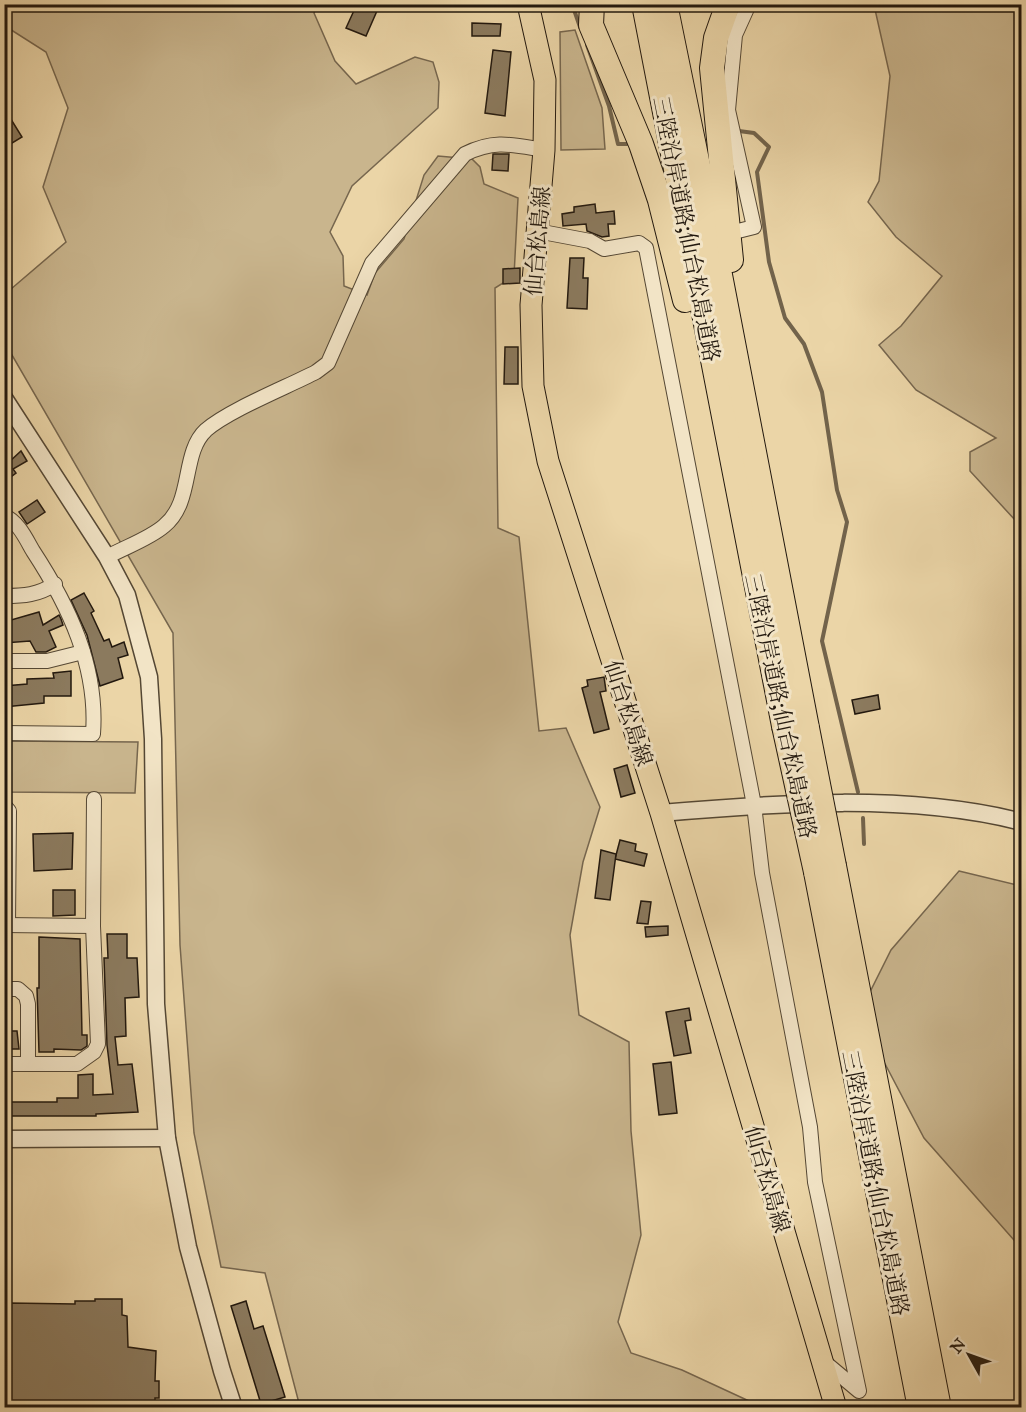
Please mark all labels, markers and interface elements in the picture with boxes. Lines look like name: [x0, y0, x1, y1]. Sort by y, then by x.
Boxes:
street label: 三陸沿岸道路;仙台松島道路: [647, 94, 726, 364]
street label: 仙台松島線: [519, 185, 556, 297]
street label: 三陸沿岸道路;仙台松島道路: [739, 571, 822, 841]
street label: 仙台松島線: [599, 657, 658, 770]
street label: 三陸沿岸道路;仙台松島道路: [836, 1048, 915, 1318]
street label: 仙台松島線: [739, 1123, 796, 1236]
north arrow: [939, 1325, 999, 1385]
text: N: [946, 1334, 970, 1357]

